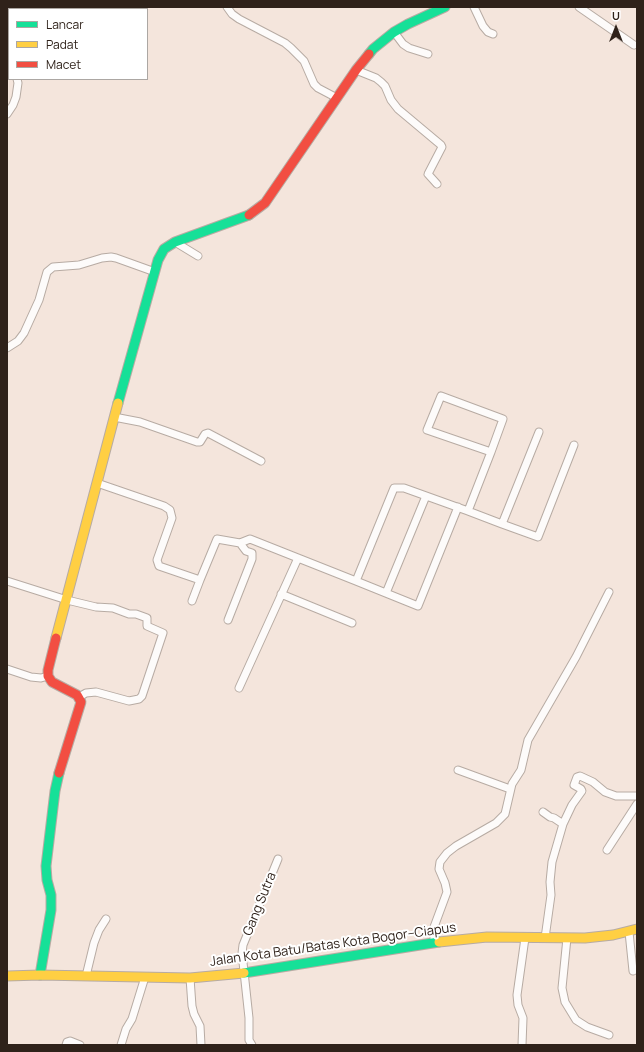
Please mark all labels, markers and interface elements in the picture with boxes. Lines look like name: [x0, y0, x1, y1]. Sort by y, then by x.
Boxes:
legend: [8, 8, 148, 80]
north arrow: [596, 8, 636, 48]
text: U: [612, 8, 620, 23]
text: Lancar: [46, 16, 83, 33]
text: Padat: [46, 36, 78, 53]
text: Macet: [46, 56, 81, 73]
street label: Gang Sutra: [240, 870, 280, 938]
street label: Jalan Kota Batu/Batas Kota Bogor–Ciapus: [209, 920, 457, 970]

